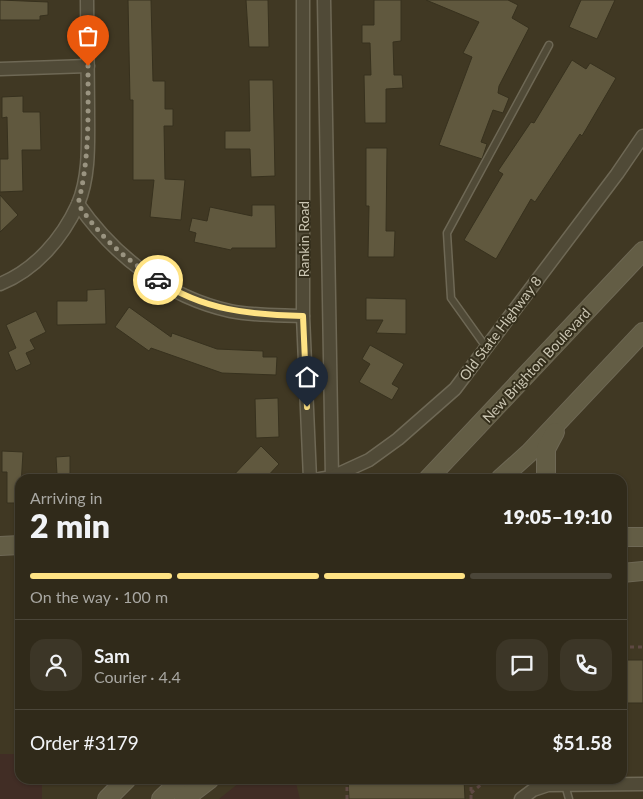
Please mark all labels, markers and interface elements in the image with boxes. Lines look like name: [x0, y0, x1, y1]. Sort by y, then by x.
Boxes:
pin: [67, 15, 109, 66]
icon: bag: [74, 22, 102, 50]
street label: Rankin Road: [295, 201, 312, 277]
courier: [133, 255, 183, 305]
icon: car: [144, 266, 172, 294]
street label: Old State Highway 8: [455, 272, 545, 384]
street label: New Brighton Boulevard: [478, 304, 594, 426]
pin: [286, 356, 328, 407]
icon: home: [293, 363, 321, 391]
text: Arriving in: [30, 488, 103, 507]
text: 19:05–19:10: [503, 505, 612, 528]
text: 2 min: [30, 506, 110, 545]
text: On the way · 100 m: [30, 587, 168, 606]
button: person: [30, 639, 82, 691]
button: chat: [496, 639, 548, 691]
button: phone: [560, 639, 612, 691]
text: Sam: [94, 644, 130, 667]
text: Courier · 4.4: [94, 667, 181, 686]
text: Order #3179: [30, 731, 139, 754]
text: $51.58: [552, 731, 612, 754]

